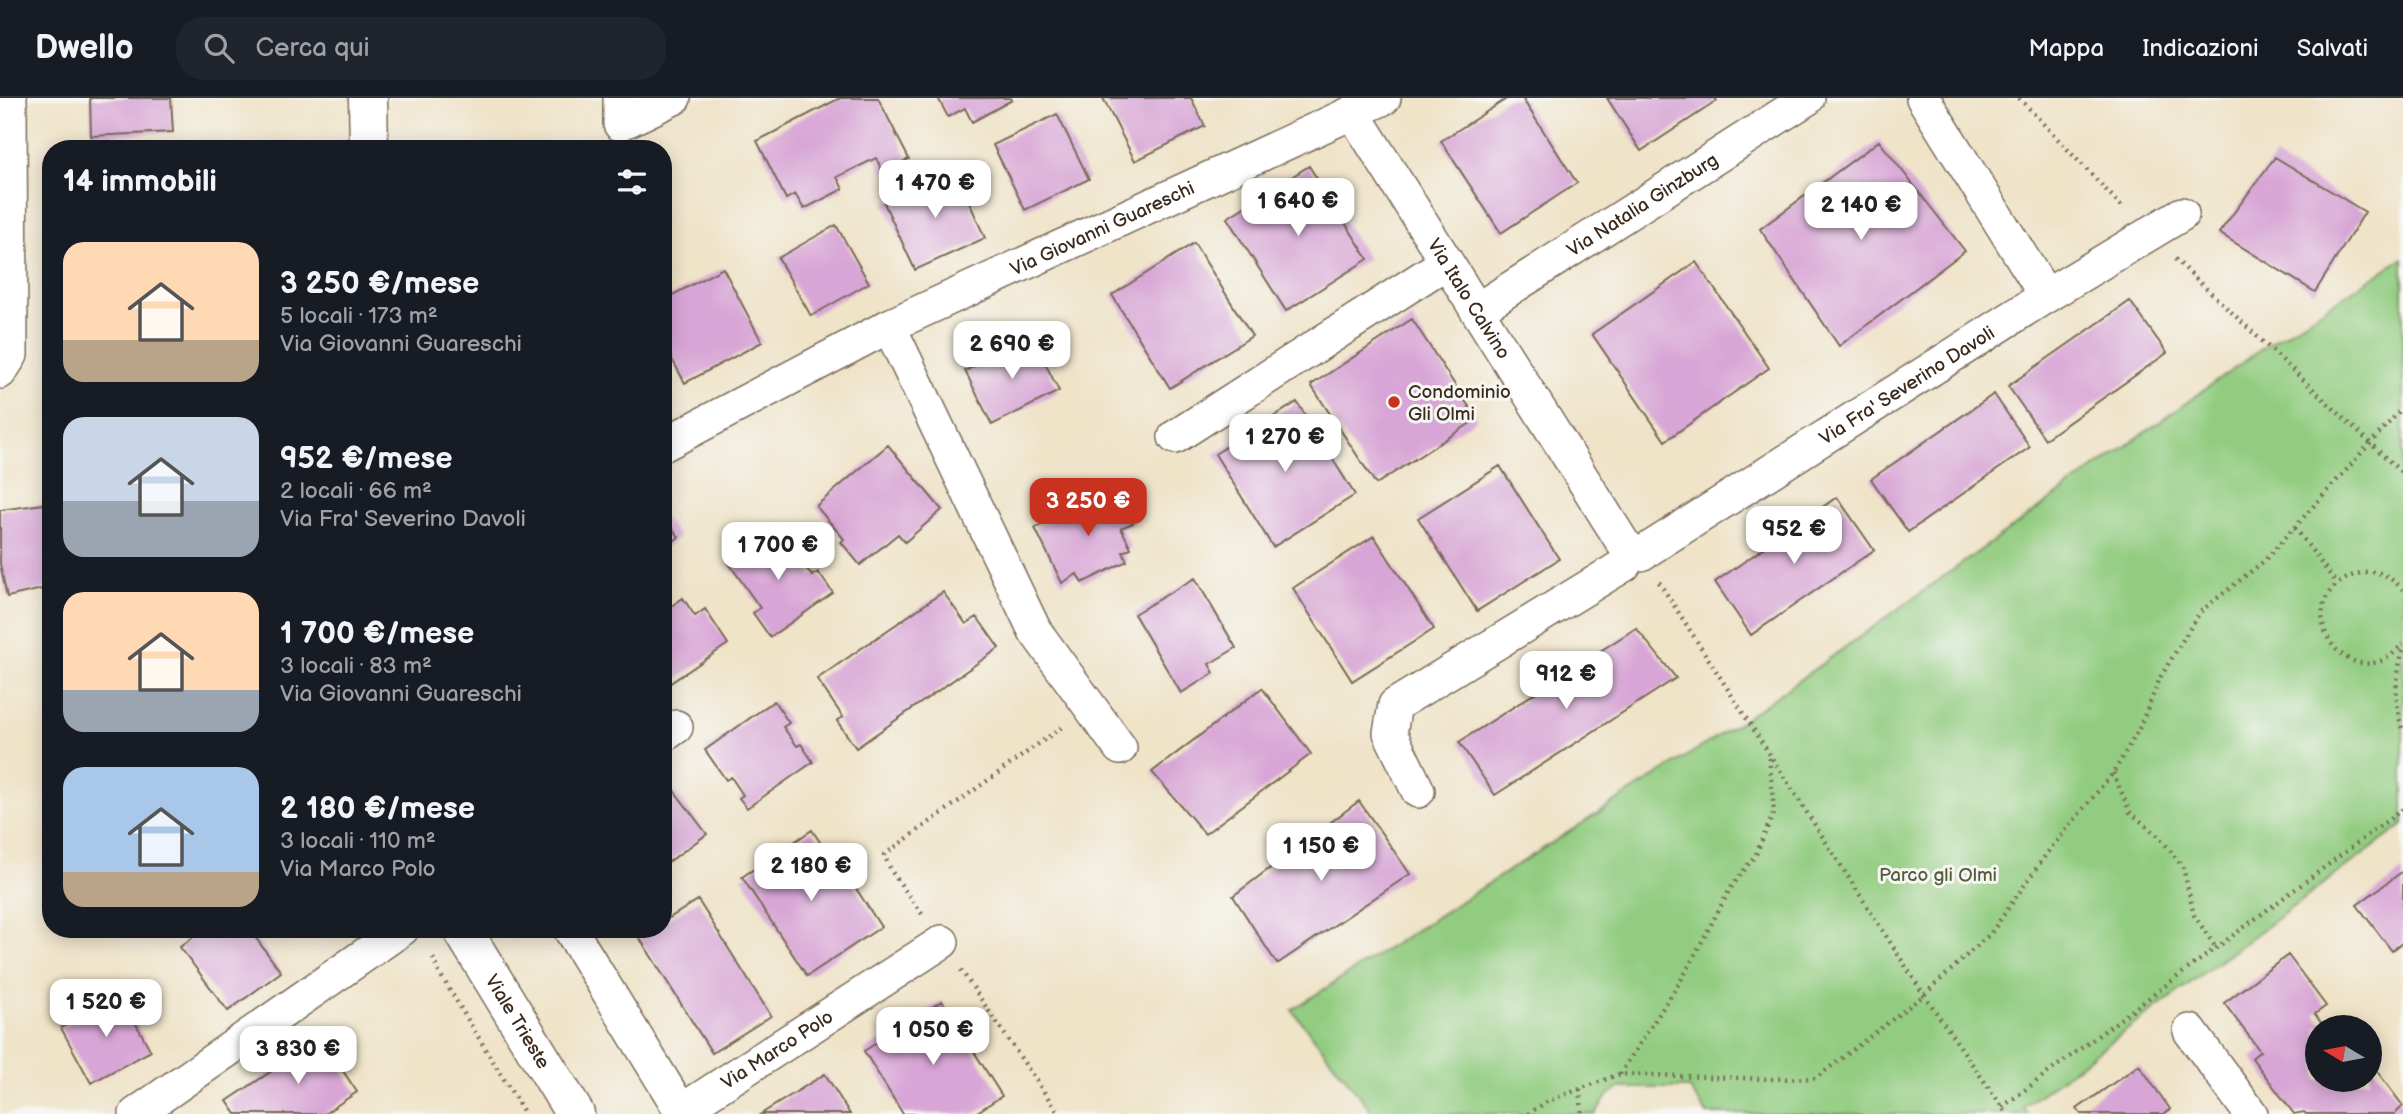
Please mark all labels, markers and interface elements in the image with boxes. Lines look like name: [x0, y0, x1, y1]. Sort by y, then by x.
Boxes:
search box: [176, 17, 666, 80]
text: Dwello: [35, 28, 134, 68]
icon: search: [200, 29, 238, 67]
text: Cerca qui: [256, 33, 370, 64]
text: Mappa: [2028, 34, 2104, 63]
text: Indicazioni: [2142, 34, 2259, 63]
text: Salvati: [2297, 34, 2368, 63]
street label: Via Natalia Ginzburg: [1563, 149, 1723, 262]
pin: 1 470 €: [870, 160, 1000, 220]
icon: filters: [613, 163, 651, 201]
text: 14 immobili: [63, 164, 217, 200]
text: 1 470 €: [895, 169, 975, 197]
street label: Via Giovanni Guareschi: [1007, 177, 1198, 282]
pin: 1 640 €: [1233, 178, 1363, 238]
pin: 2 140 €: [1796, 183, 1926, 242]
text: 1 640 €: [1257, 187, 1339, 215]
text: 2 140 €: [1820, 191, 1902, 219]
street label: Via Italo Calvino: [1422, 235, 1515, 364]
text: 3 250 €/mese: [280, 266, 479, 302]
icon: home: [119, 270, 203, 354]
text: 5 locali · 173 m²: [280, 302, 438, 330]
pin: 2 690 €: [947, 322, 1077, 381]
street label: Via Fra' Severino Davoli: [1815, 322, 1999, 450]
text: Via Giovanni Guareschi: [280, 330, 522, 358]
text: 2 690 €: [969, 330, 1055, 358]
place label: Condominio Gli Olmi: [1408, 381, 1511, 426]
marker: Condominio Gli Olmi: [1386, 394, 1402, 410]
pin: 1 270 €: [1220, 414, 1350, 474]
text: 1 270 €: [1245, 423, 1325, 451]
text: 952 €/mese: [280, 441, 452, 477]
icon: home: [119, 445, 203, 529]
text: 2 locali · 66 m²: [280, 477, 432, 505]
pin: 3 250 €: [1023, 478, 1153, 538]
text: 3 250 €: [1046, 487, 1130, 515]
text: Via Fra' Severino Davoli: [280, 505, 526, 533]
pin: 952 €: [1745, 506, 1843, 566]
text: 952 €: [1762, 515, 1826, 543]
pin: 1 700 €: [713, 522, 843, 582]
text: 1 700 €: [738, 531, 818, 559]
text: 1 700 €/mese: [280, 616, 474, 652]
icon: home: [119, 620, 203, 704]
text: 3 locali · 83 m²: [280, 652, 432, 680]
pin: 912 €: [1517, 652, 1615, 711]
text: 912 €: [1536, 660, 1596, 688]
text: Via Giovanni Guareschi: [280, 680, 522, 708]
text: 2 180 €/mese: [280, 791, 475, 827]
icon: home: [119, 795, 203, 879]
pin: 1 150 €: [1256, 824, 1386, 883]
text: 3 locali · 110 m²: [280, 827, 436, 855]
text: 1 150 €: [1283, 832, 1359, 860]
pin: 2 180 €: [746, 844, 876, 903]
text: 2 180 €: [770, 852, 852, 880]
text: Via Marco Polo: [280, 855, 436, 883]
park label: Parco gli Olmi: [1879, 864, 1997, 887]
street label: Viale Trieste: [480, 971, 554, 1073]
pin: 1 520 €: [41, 979, 171, 1039]
text: 1 520 €: [66, 988, 146, 1016]
street label: Via Marco Polo: [717, 1006, 838, 1095]
pin: 1 050 €: [868, 1007, 998, 1067]
north arrow: [2305, 1015, 2382, 1092]
map controls: [2305, 1015, 2382, 1092]
text: 1 050 €: [892, 1016, 974, 1044]
pin: 3 830 €: [233, 1026, 363, 1086]
text: 3 830 €: [256, 1035, 340, 1063]

